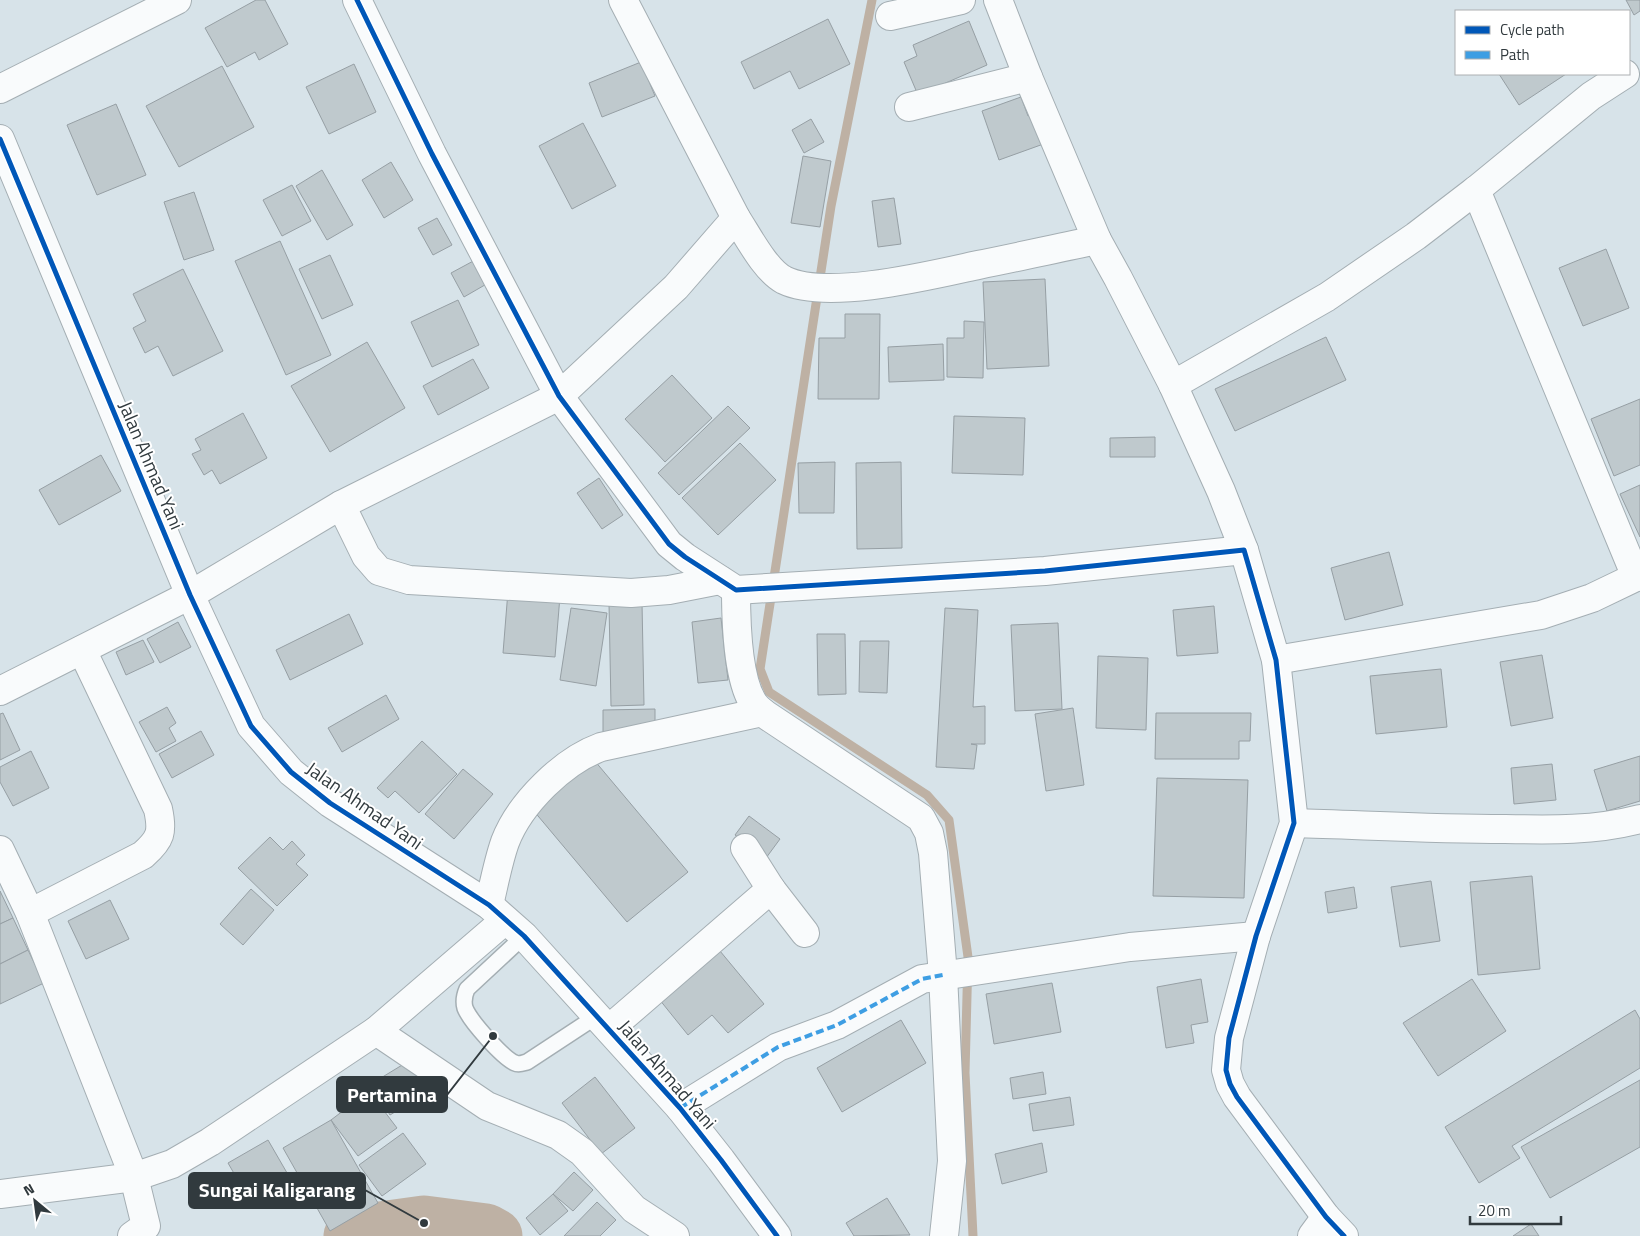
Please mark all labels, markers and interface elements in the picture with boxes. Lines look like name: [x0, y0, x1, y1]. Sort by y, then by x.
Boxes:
legend: [1455, 10, 1630, 75]
text: Cycle path: [1500, 18, 1565, 41]
text: Path: [1500, 43, 1530, 66]
street label: Jalan Ahmad Yani: [112, 396, 192, 534]
street label: Jalan Ahmad Yani: [300, 754, 430, 856]
street label: Jalan Ahmad Yani: [612, 1013, 724, 1135]
callout: Pertamina: [337, 1077, 447, 1112]
text: Pertamina: [347, 1079, 437, 1110]
callout: Sungai Kaligarang: [189, 1173, 365, 1208]
text: Sungai Kaligarang: [199, 1174, 355, 1205]
north arrow: [10, 1176, 60, 1226]
text: N: [19, 1178, 38, 1201]
scale bar: [1470, 1194, 1561, 1226]
text: 20 m: [1478, 1199, 1511, 1222]

